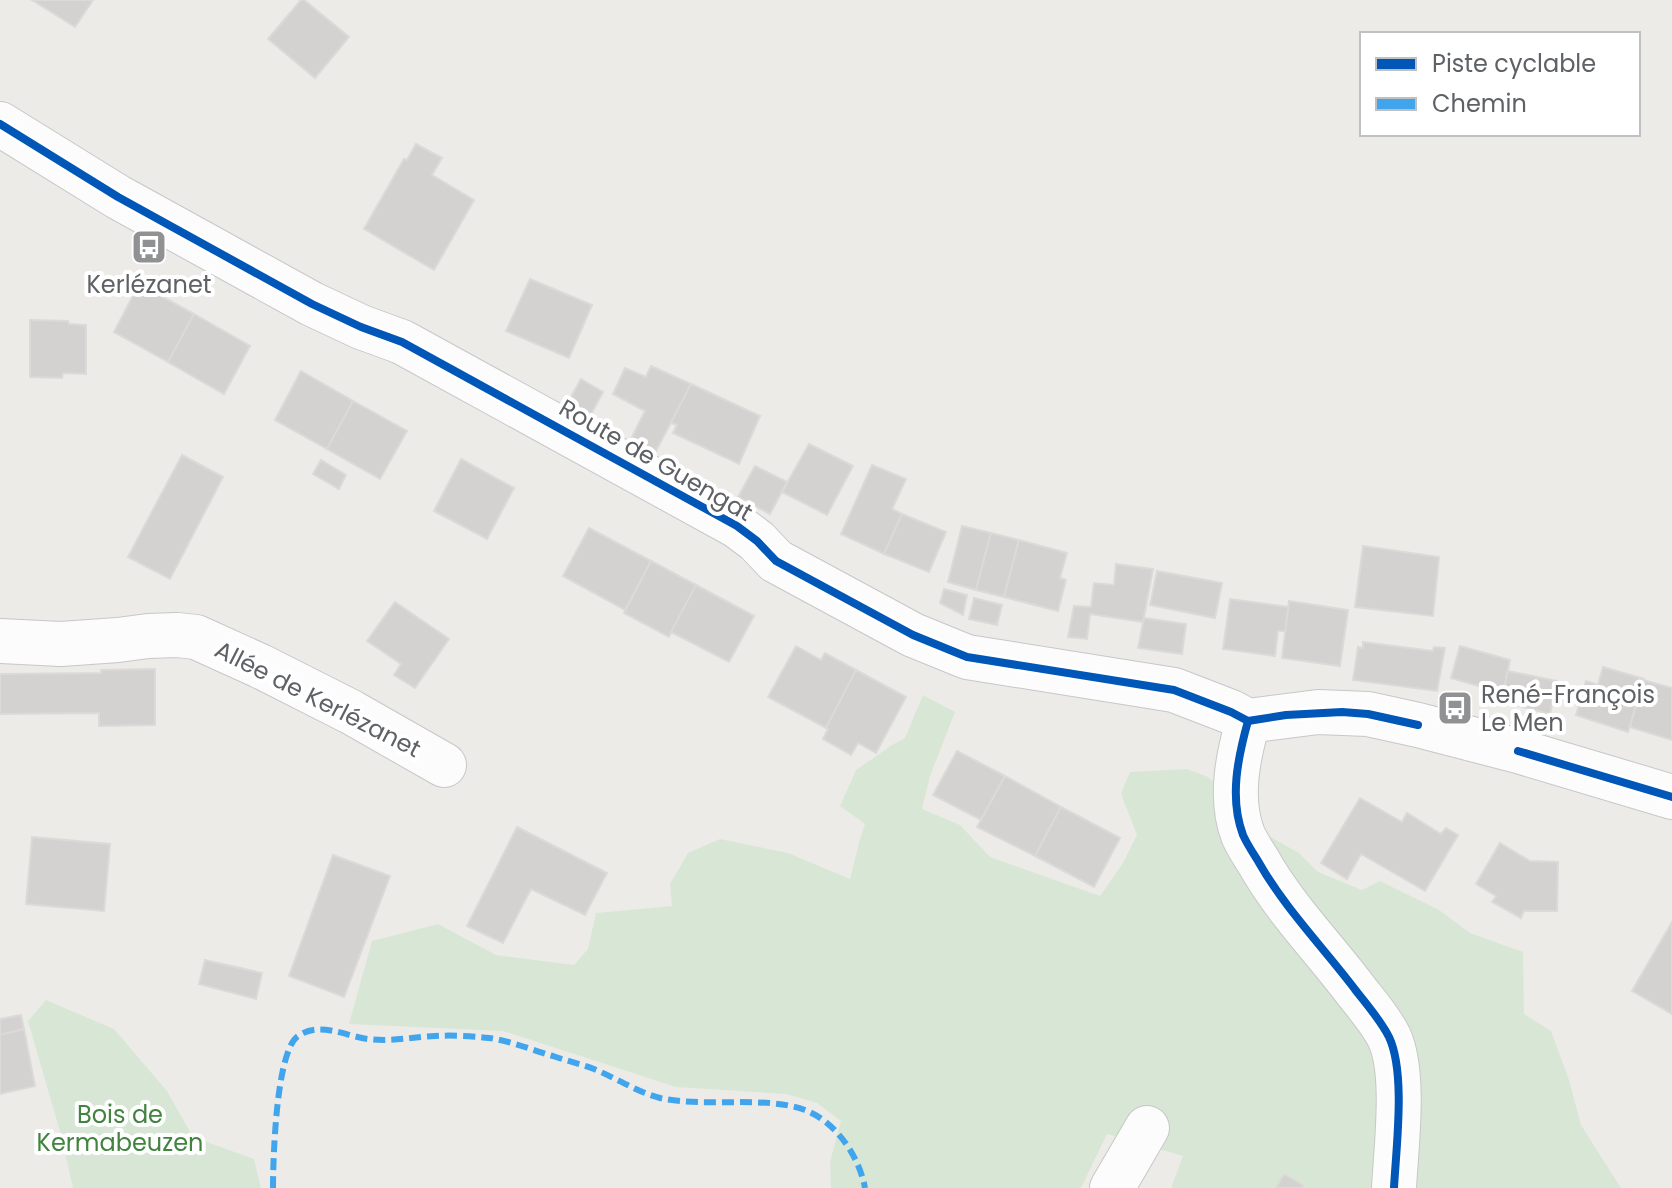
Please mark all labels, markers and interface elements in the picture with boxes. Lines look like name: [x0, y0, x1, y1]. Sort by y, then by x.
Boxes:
legend: [1360, 32, 1640, 136]
text: Piste cyclable: [1432, 47, 1596, 80]
text: Chemin: [1432, 87, 1527, 120]
bus stop icon: Kerlézanet: [130, 228, 168, 266]
place label: Kerlézanet: [86, 268, 212, 301]
street label: Route de Guengat: [553, 391, 759, 529]
street label: Allée de Kerlézanet: [209, 633, 427, 765]
place label: René-François Le Men: [1481, 678, 1655, 739]
bus stop icon: René-François Le Men: [1436, 689, 1474, 727]
park label: Bois de Kermabeuzen: [37, 1098, 203, 1159]

